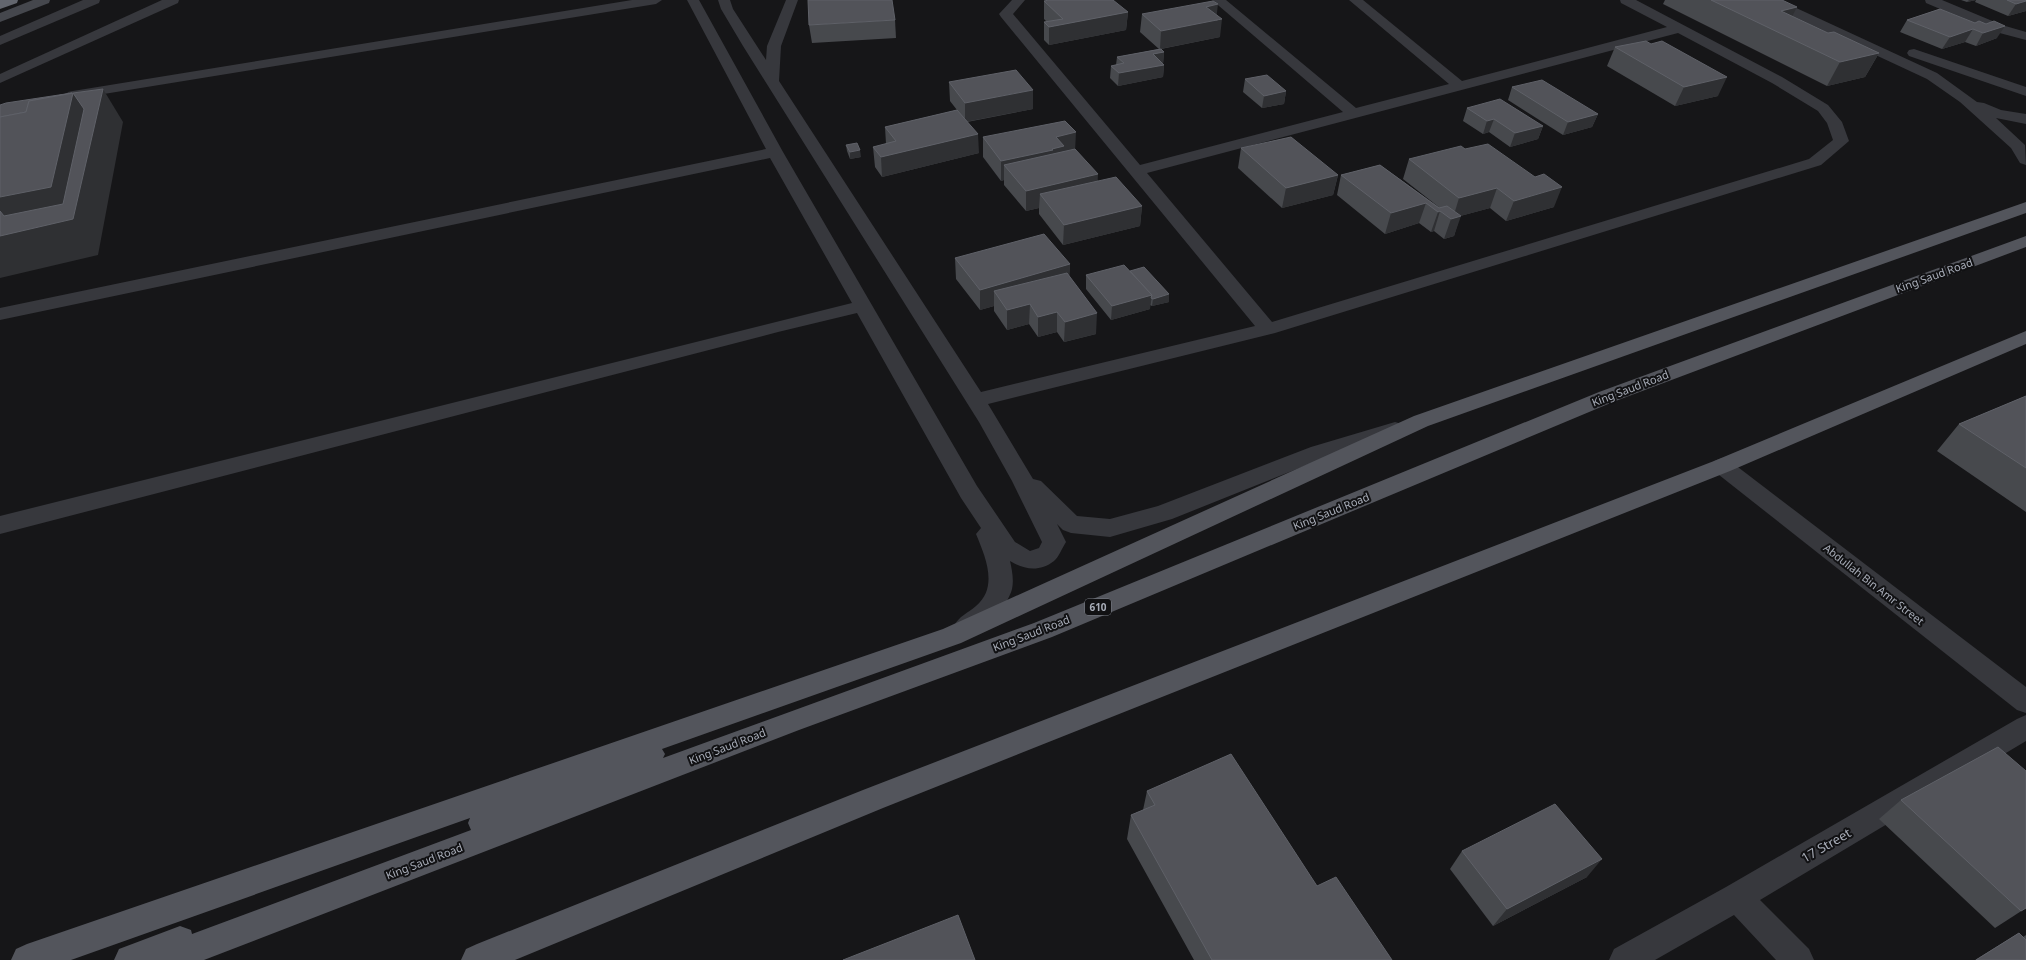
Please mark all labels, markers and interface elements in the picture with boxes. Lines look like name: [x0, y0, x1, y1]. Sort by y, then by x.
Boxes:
street label: King Saud Road: [1893, 254, 1975, 296]
street label: King Saud Road: [1589, 366, 1671, 410]
street label: King Saud Road: [1291, 489, 1371, 533]
street label: Abdullah Bin Amr Street: [1821, 540, 1927, 628]
road number: 610: [1085, 599, 1111, 615]
street label: King Saud Road: [990, 611, 1072, 655]
street label: King Saud Road: [686, 724, 768, 768]
street label: 17 Street: [1798, 823, 1854, 866]
street label: King Saud Road: [383, 839, 465, 883]

